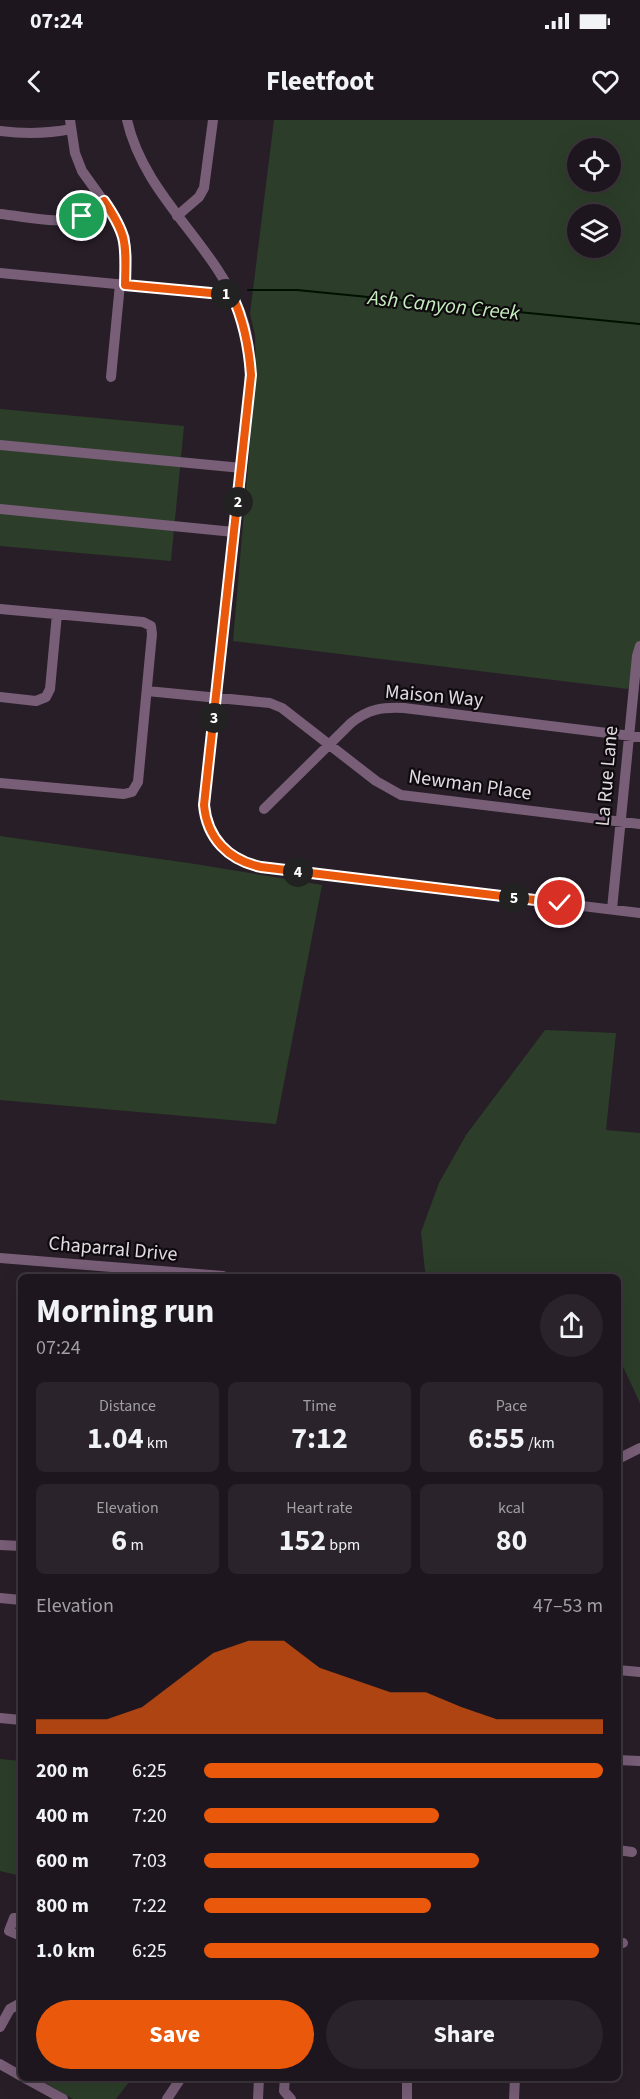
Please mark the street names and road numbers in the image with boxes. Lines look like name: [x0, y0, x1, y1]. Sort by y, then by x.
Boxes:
street label: Maison Way: [384, 678, 485, 714]
street label: La Rue Lane: [589, 725, 625, 827]
street label: Newman Place: [407, 763, 533, 808]
street label: Chaparral Drive: [47, 1229, 179, 1269]

